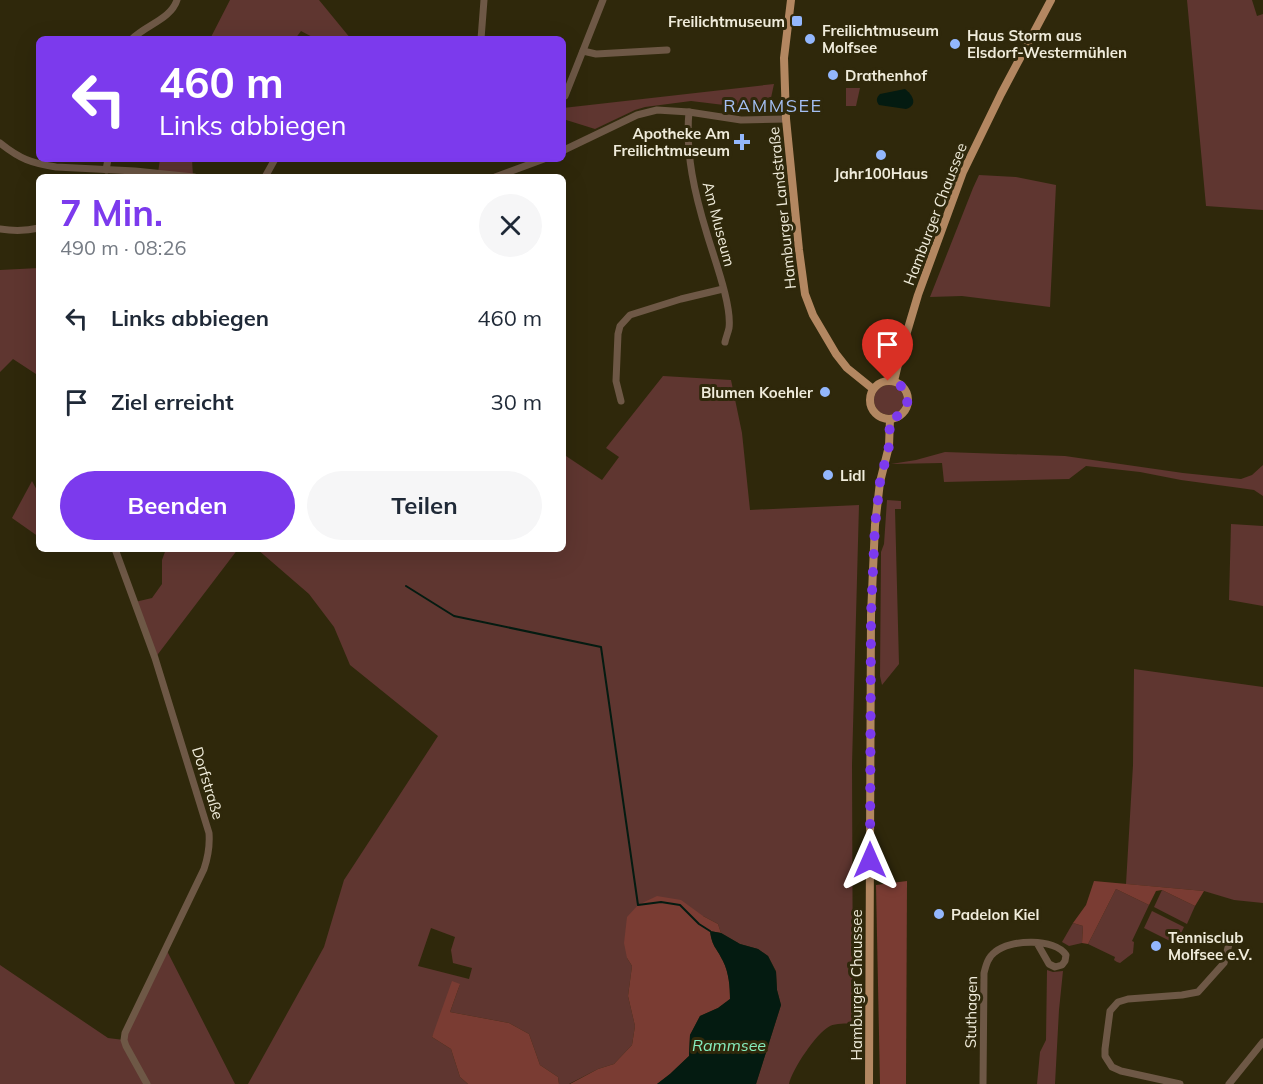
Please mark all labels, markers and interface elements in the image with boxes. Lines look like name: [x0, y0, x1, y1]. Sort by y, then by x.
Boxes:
place label: Freilichtmuseum: [668, 12, 785, 31]
marker: Freilichtmuseum: [790, 14, 804, 28]
place label: Freilichtmuseum Molfsee: [822, 21, 939, 57]
place label: Haus Storm aus Elsdorf-Westermühlen: [967, 26, 1127, 62]
marker: Freilichtmuseum Molfsee: [803, 32, 817, 46]
marker: Haus Storm aus Elsdorf-Westermühlen: [948, 37, 962, 51]
text: 460 m: [159, 56, 284, 109]
icon: left: [60, 60, 138, 138]
place label: Drathenhof: [845, 66, 927, 85]
marker: Drathenhof: [826, 68, 840, 82]
district label: RAMMSEE: [723, 94, 823, 117]
text: Links abbiegen: [159, 108, 347, 142]
place label: Apotheke Am Freilichtmuseum: [613, 124, 730, 160]
street label: Hamburger Landstraße: [764, 126, 800, 290]
marker: Apotheke Am Freilichtmuseum: [735, 135, 749, 149]
street label: Hamburger Chaussee: [899, 140, 971, 288]
marker: Jahr100Haus: [874, 148, 888, 162]
place label: Jahr100Haus: [834, 164, 928, 183]
street label: Am Museum: [699, 179, 739, 269]
text: 7 Min.: [60, 190, 163, 235]
button: close: [479, 194, 542, 257]
text: 490 m · 08:26: [60, 235, 186, 260]
icon: left: [60, 302, 93, 335]
text: Links abbiegen: [111, 304, 269, 332]
text: 460 m: [477, 304, 542, 332]
pin: [862, 319, 913, 381]
icon: arrive: [871, 328, 904, 361]
place label: Blumen Koehler: [701, 383, 813, 402]
marker: Blumen Koehler: [818, 385, 832, 399]
icon: arrive: [60, 386, 93, 419]
text: Ziel erreicht: [111, 388, 234, 416]
text: 30 m: [491, 388, 542, 416]
place label: Lidl: [840, 466, 866, 485]
marker: Lidl: [821, 468, 835, 482]
button: Beenden: [60, 471, 295, 540]
button: Teilen: [307, 471, 542, 540]
street label: Dorfstraße: [188, 744, 228, 822]
position arrow: [838, 828, 902, 892]
place label: Padelon Kiel: [951, 905, 1039, 924]
marker: Padelon Kiel: [932, 907, 946, 921]
street label: Hamburger Chaussee: [847, 909, 866, 1061]
place label: Tennisclub Molfsee e.V.: [1168, 928, 1252, 964]
marker: Tennisclub Molfsee e.V.: [1149, 939, 1163, 953]
street label: Stuthagen: [961, 976, 981, 1048]
water label: Rammsee: [692, 1035, 766, 1055]

